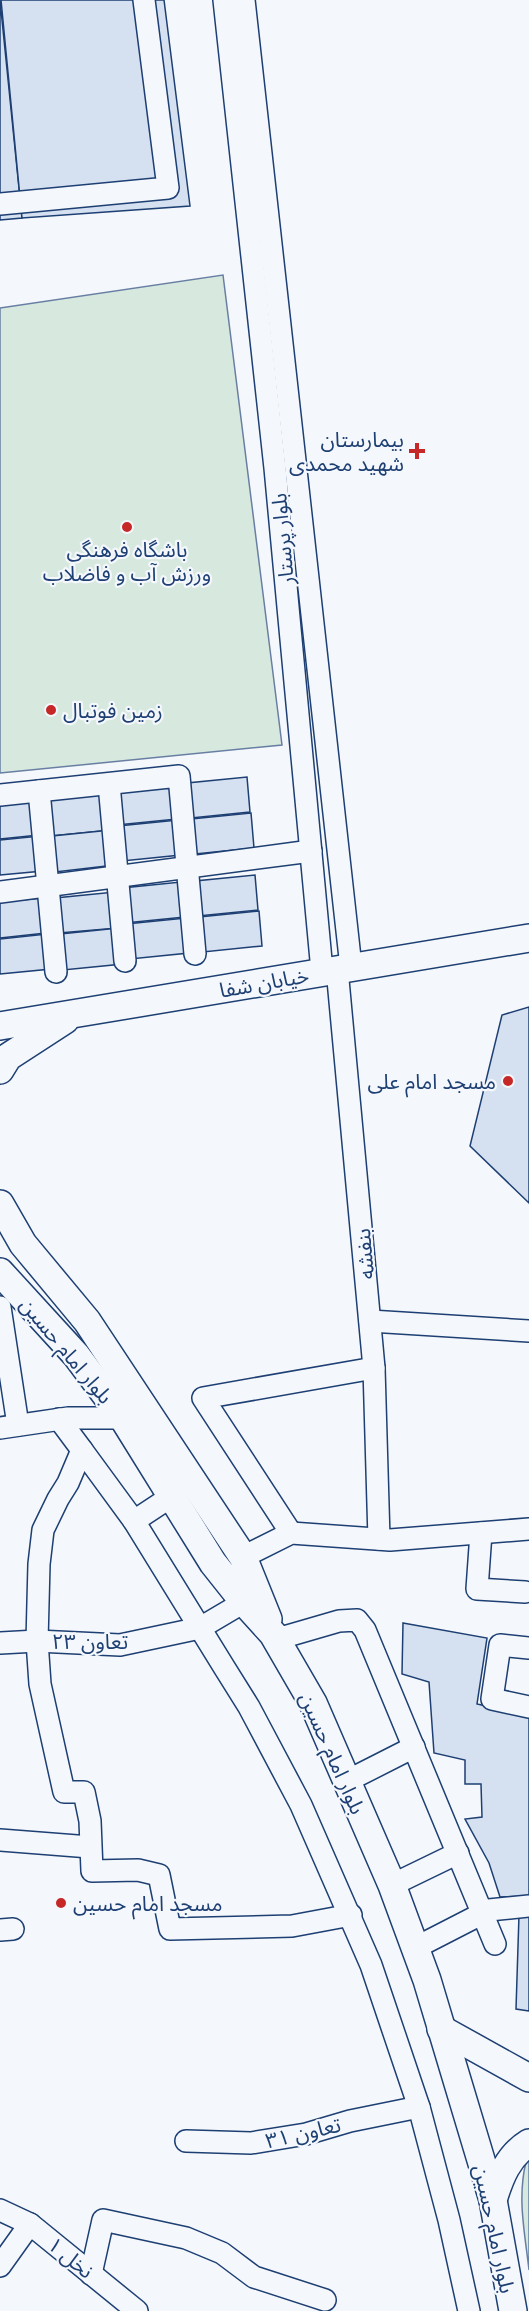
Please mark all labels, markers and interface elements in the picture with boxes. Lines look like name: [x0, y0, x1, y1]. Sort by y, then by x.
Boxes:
place label: بیمارستان شهید محمدی: [289, 426, 404, 476]
marker: بیمارستان شهید محمدی: [408, 442, 426, 460]
street label: بلوار پرستار: [265, 492, 300, 587]
marker: باشگاه فرهنگی ورزش آب و فاضلاب: [120, 520, 134, 534]
place label: باشگاه فرهنگی ورزش آب و فاضلاب: [43, 536, 211, 586]
place label: زمین فوتبال: [63, 697, 163, 723]
marker: زمین فوتبال: [44, 703, 58, 717]
street label: خیابان شفا: [217, 961, 311, 1003]
place label: مسجد امام علی: [367, 1068, 496, 1098]
marker: مسجد امام علی: [501, 1074, 515, 1088]
street label: بنفشه: [349, 1227, 379, 1281]
street label: بلوار امام حسین: [12, 1292, 119, 1411]
street label: تعاون ۲۳: [52, 1628, 128, 1654]
street label: بلوار امام حسین: [291, 1688, 371, 1820]
place label: مسجد امام حسین: [73, 1890, 223, 1920]
marker: مسجد امام حسین: [54, 1896, 68, 1910]
street label: تعاون ۳۱: [263, 2111, 343, 2153]
street label: بلوار امام حسین: [465, 2162, 521, 2296]
street label: نخل ۱: [43, 2231, 99, 2283]

